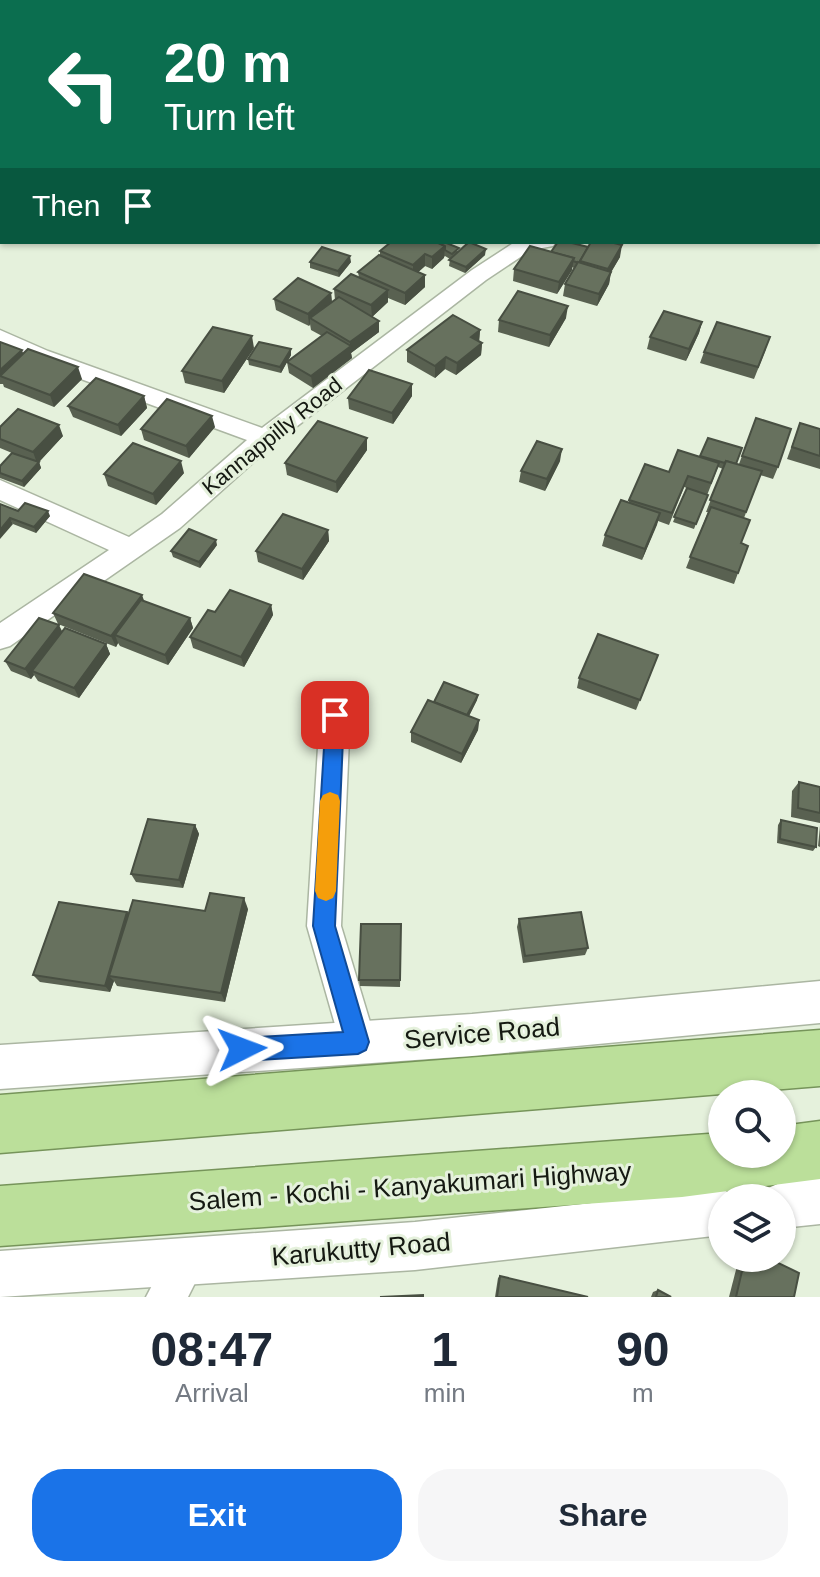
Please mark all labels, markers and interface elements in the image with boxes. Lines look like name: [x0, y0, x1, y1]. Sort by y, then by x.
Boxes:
text: 20 m: [164, 31, 292, 94]
icon: left: [32, 32, 136, 136]
text: Turn left: [164, 97, 295, 138]
icon: arrive: [116, 184, 160, 228]
text: Then: [32, 189, 100, 222]
street label: Kannappilly Road: [197, 372, 347, 500]
pin: [301, 681, 369, 749]
icon: arrive: [313, 693, 357, 737]
position arrow: [200, 1007, 284, 1091]
street label: Service Road: [403, 1011, 561, 1055]
map controls: [708, 1080, 796, 1272]
button: search: [708, 1080, 796, 1168]
street label: Salem - Kochi - Kanyakumari Highway: [188, 1156, 632, 1216]
button: layers: [708, 1184, 796, 1272]
street label: Karukutty Road: [270, 1226, 452, 1272]
text: 08:47: [150, 1323, 273, 1376]
text: 1: [431, 1323, 458, 1376]
text: 90: [616, 1323, 670, 1376]
text: Arrival: [175, 1378, 249, 1408]
text: min: [424, 1378, 466, 1408]
text: m: [632, 1378, 654, 1408]
button: Exit: [32, 1469, 402, 1561]
button: Share: [418, 1469, 788, 1561]

